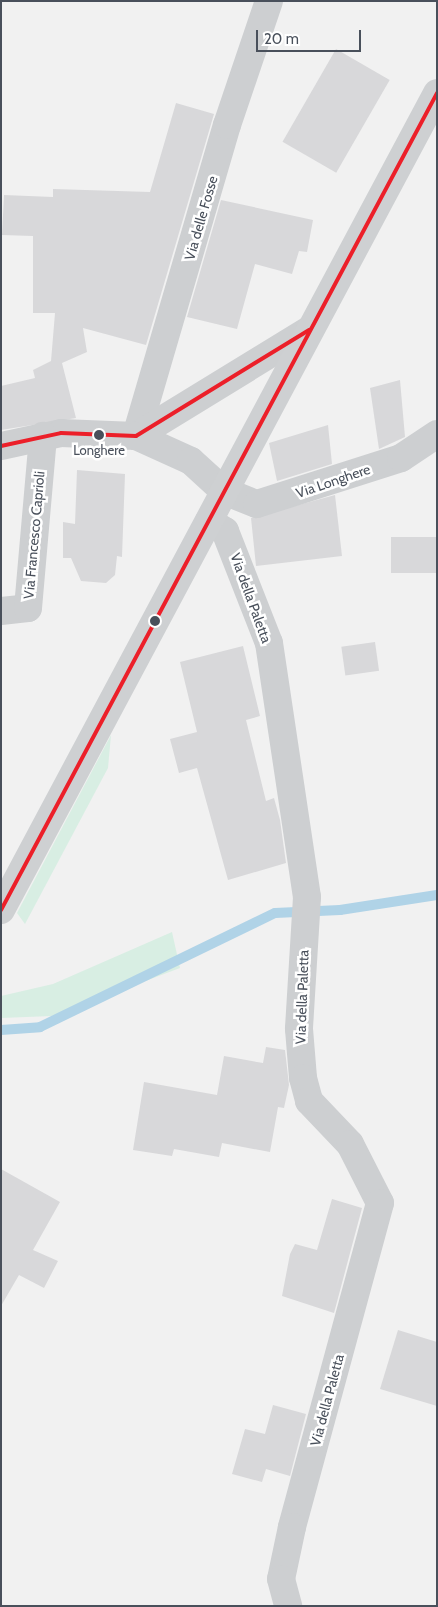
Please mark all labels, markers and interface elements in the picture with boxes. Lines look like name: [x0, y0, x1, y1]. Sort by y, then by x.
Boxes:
scale bar: [258, 20, 363, 52]
text: 20 m: [264, 30, 299, 48]
street label: Via delle Fosse: [181, 174, 221, 262]
marker: Longhere: [94, 430, 104, 440]
place label: Longhere: [73, 442, 125, 458]
street label: Via Longhere: [294, 460, 372, 502]
street label: Via Francesco Caprioli: [20, 470, 48, 600]
street label: Via della Paletta: [227, 551, 275, 645]
unlabelled marker: [150, 616, 160, 626]
street label: Via della Paletta: [292, 949, 312, 1045]
street label: Via della Paletta: [307, 1352, 347, 1448]

